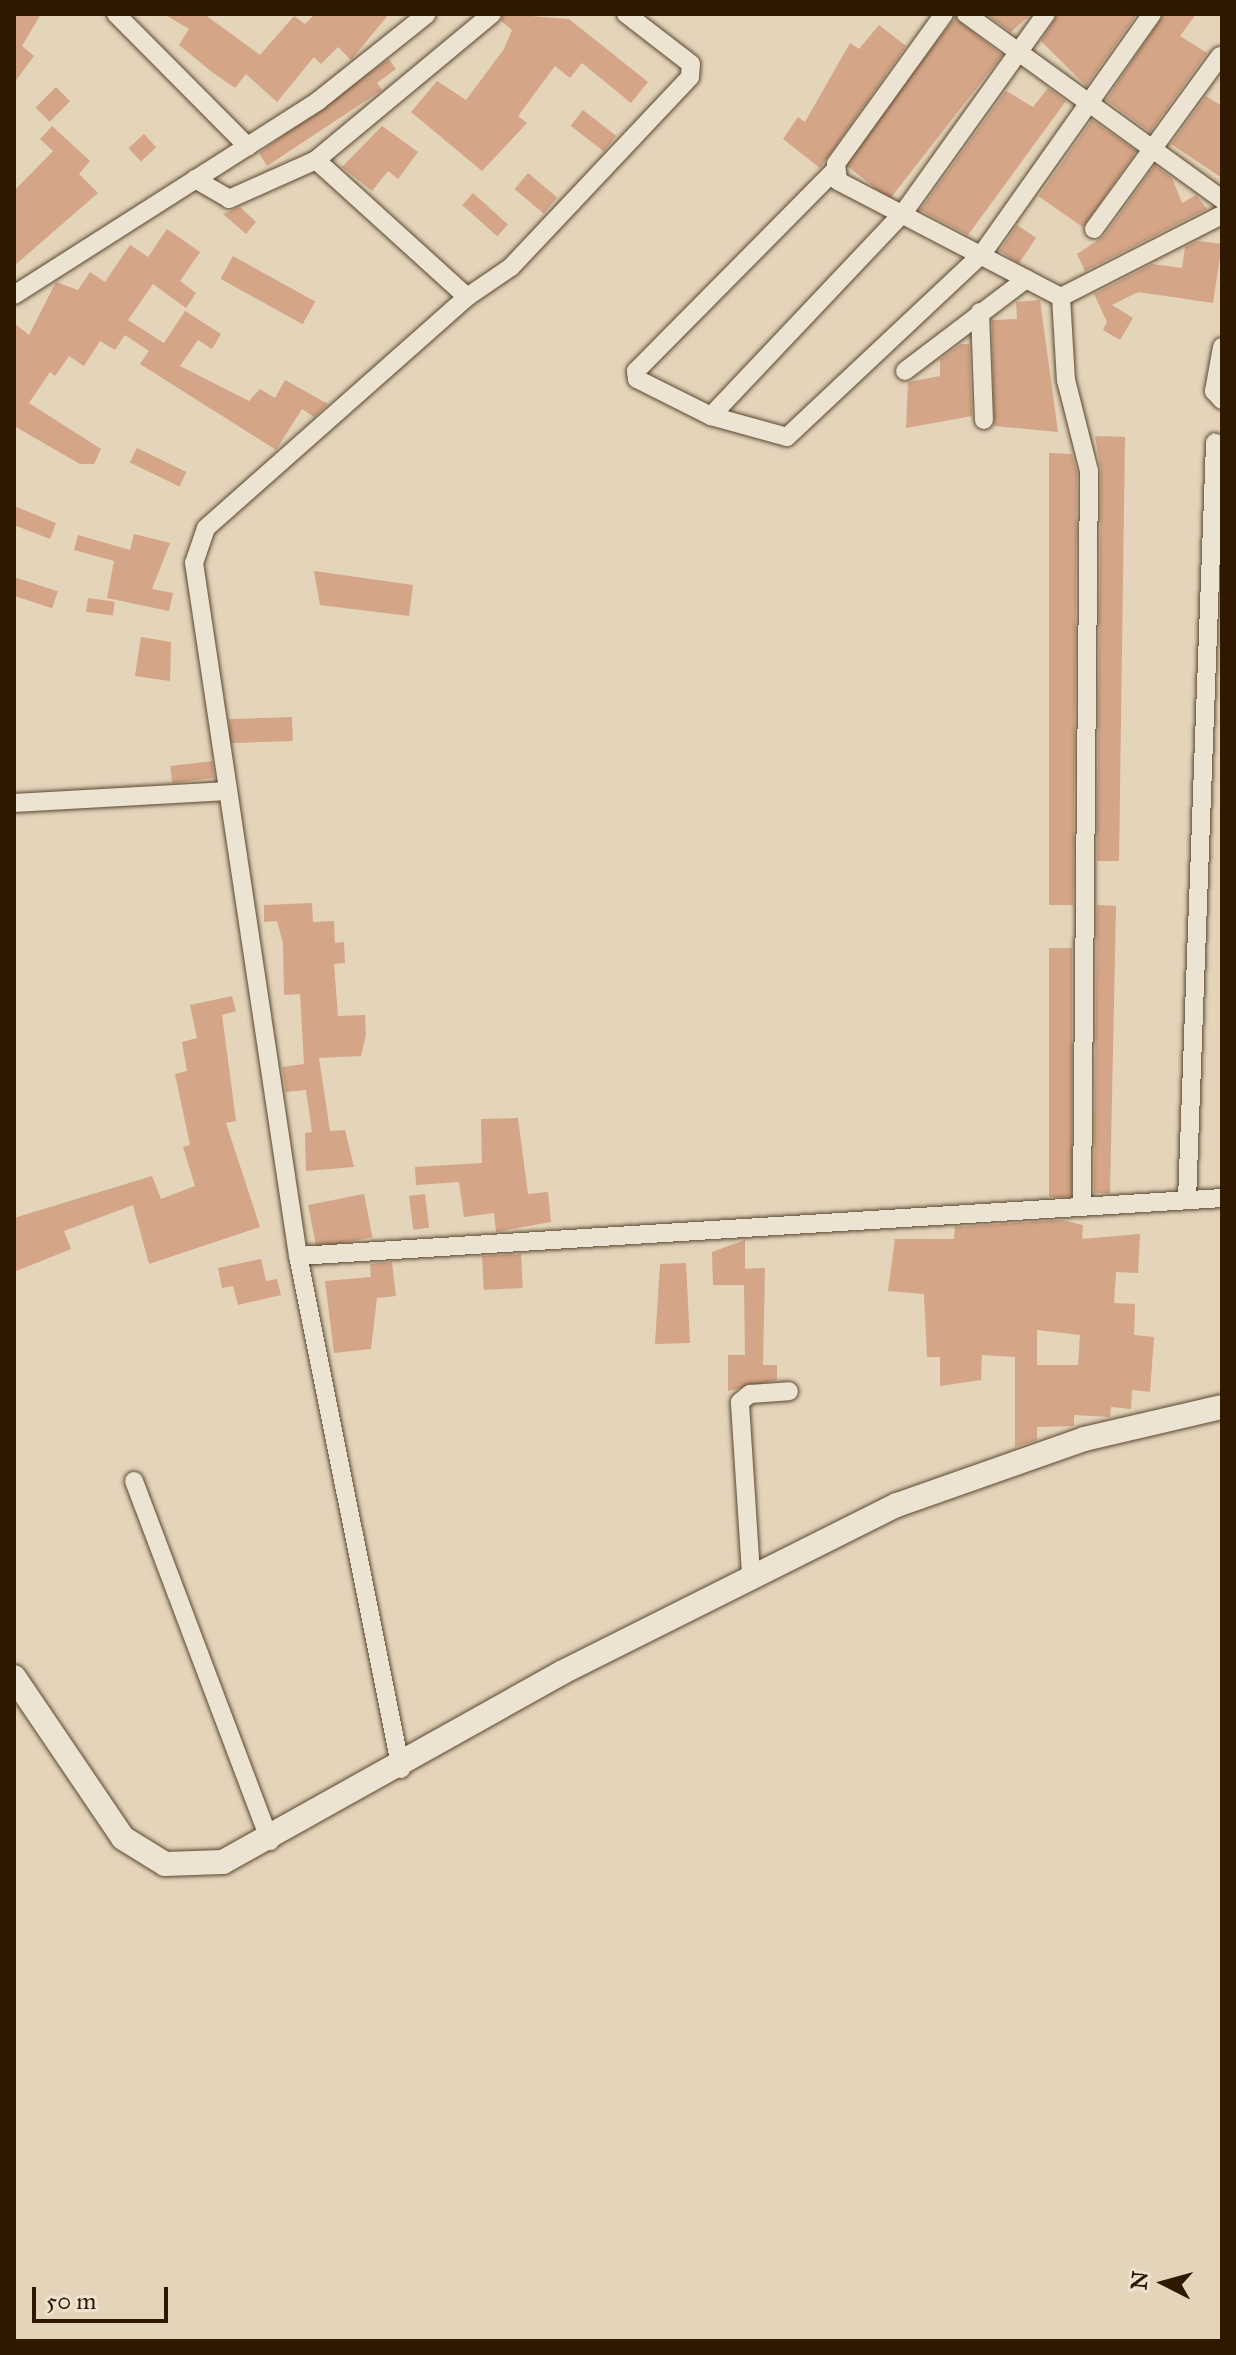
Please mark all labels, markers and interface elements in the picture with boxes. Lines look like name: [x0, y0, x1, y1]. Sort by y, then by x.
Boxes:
north arrow: [1124, 2243, 1204, 2323]
text: N: [1125, 2270, 1154, 2291]
scale bar: [36, 2271, 172, 2321]
text: 50 m: [46, 2286, 96, 2316]

